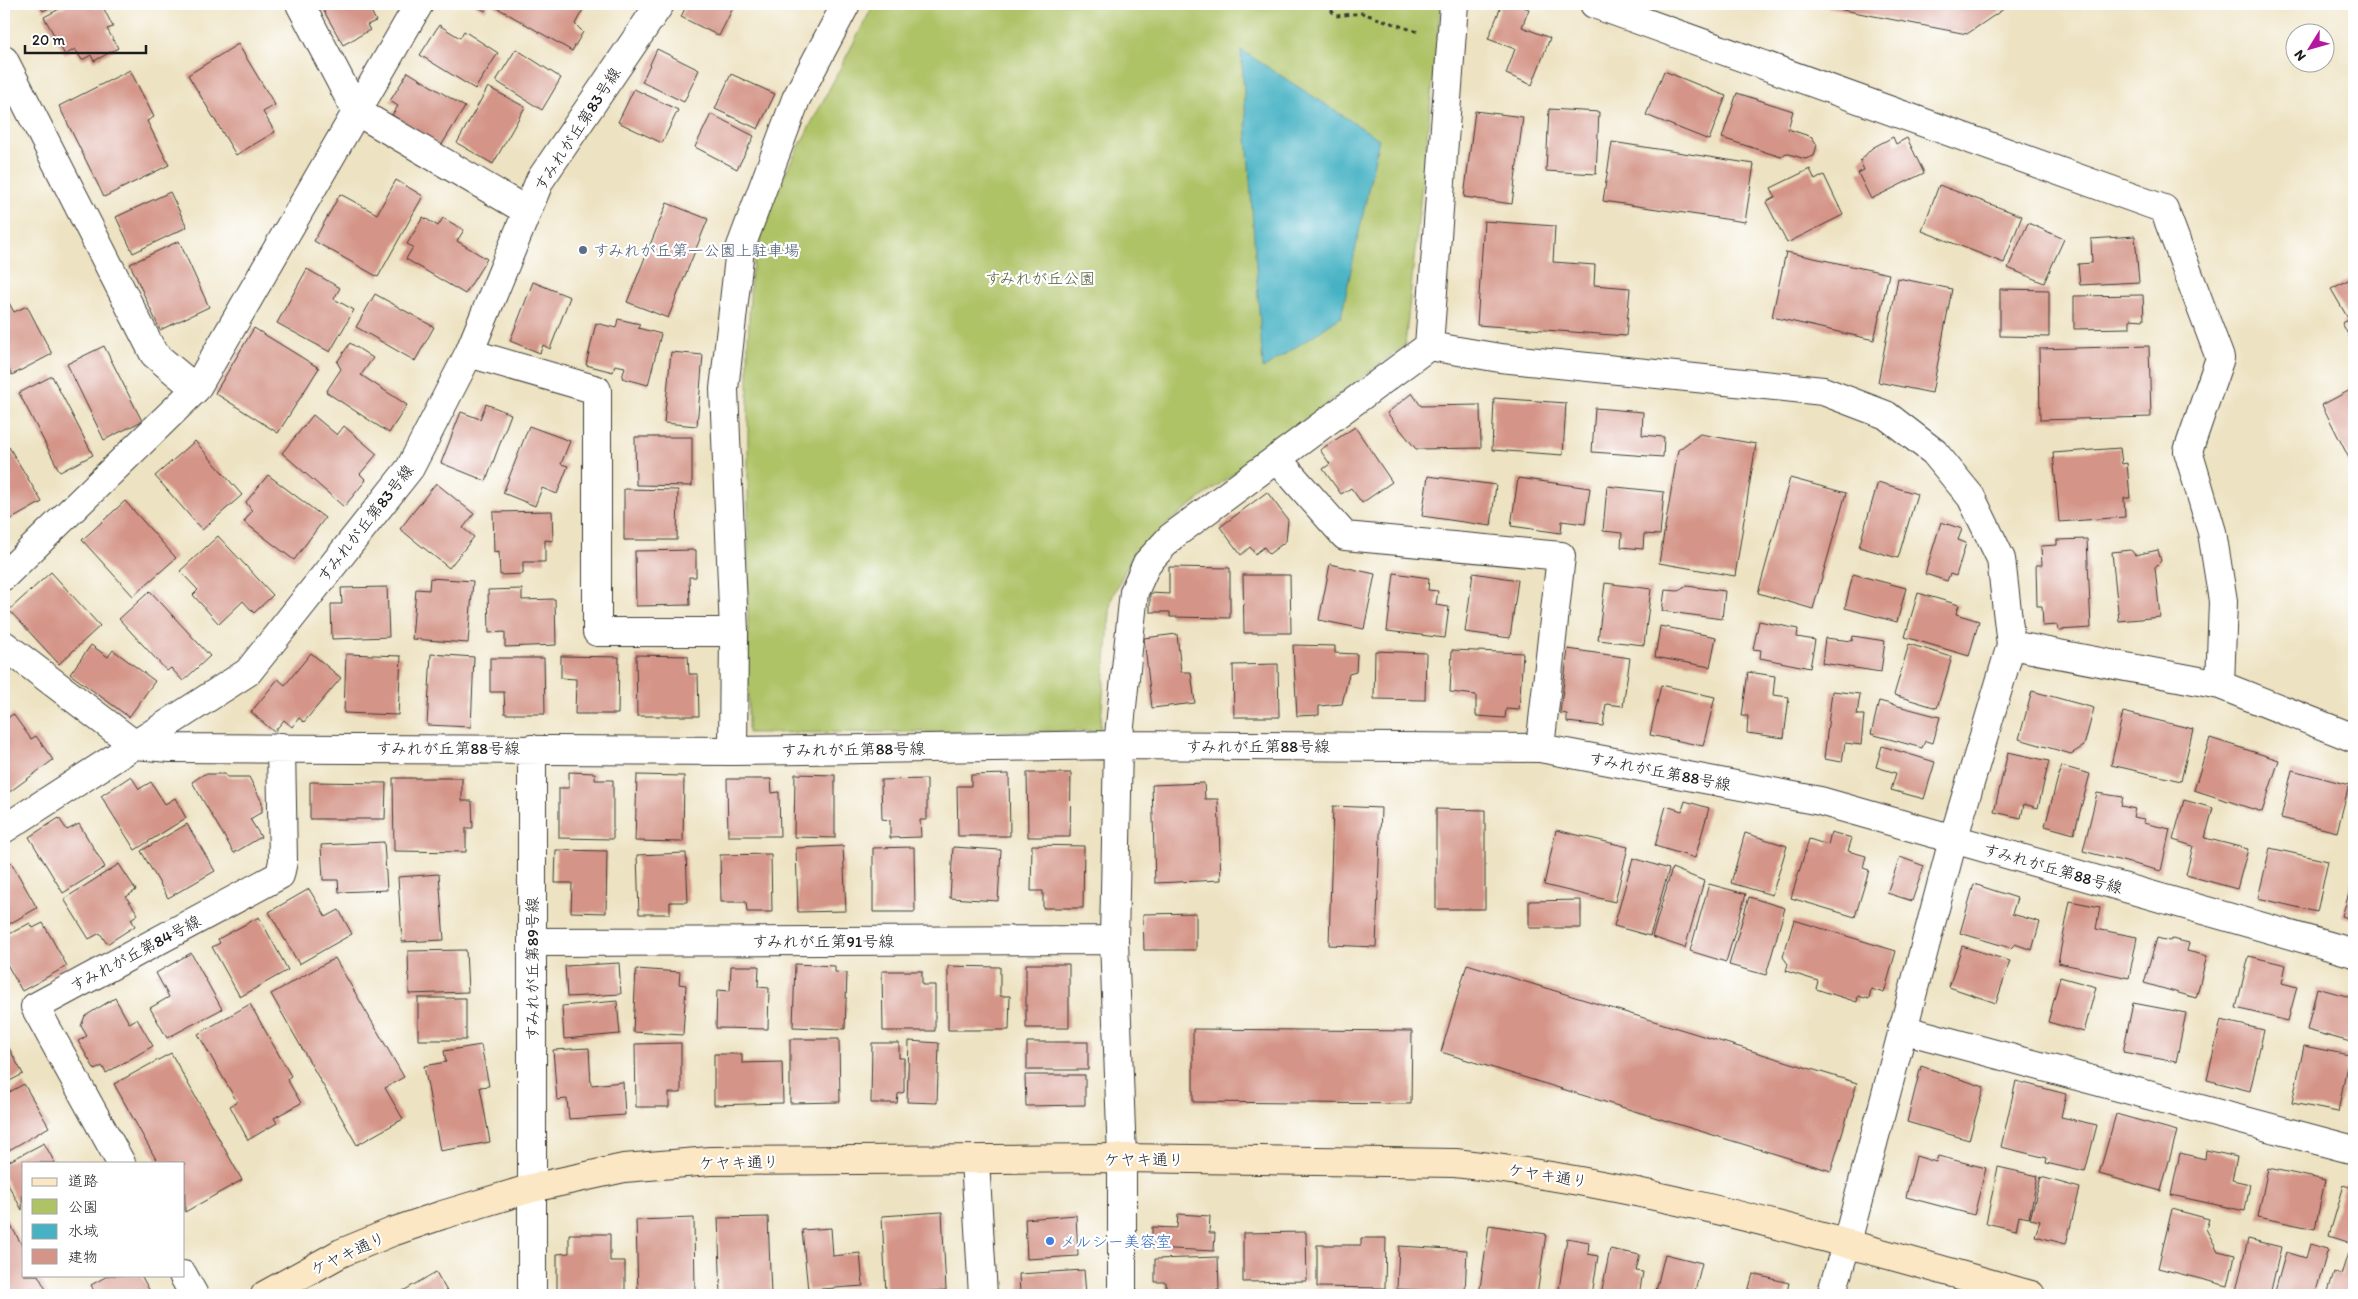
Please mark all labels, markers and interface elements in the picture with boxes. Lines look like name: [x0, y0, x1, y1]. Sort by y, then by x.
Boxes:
scale bar: [25, 22, 146, 54]
north arrow: [2286, 22, 2336, 72]
text: 20 m: [32, 31, 66, 49]
text: N: [2290, 47, 2310, 64]
street label: すみれが丘第83号線: [530, 64, 625, 195]
place label: すみれが丘第一公園上駐車場: [593, 241, 800, 260]
marker: すみれが丘第一公園上駐車場: [577, 244, 589, 256]
park label: すみれが丘公園: [985, 269, 1095, 288]
street label: すみれが丘第83号線: [314, 461, 417, 586]
street label: すみれが丘第88号線: [1186, 737, 1330, 756]
street label: すみれが丘第88号線: [376, 739, 520, 758]
street label: すみれが丘第88号線: [781, 739, 925, 760]
street label: すみれが丘第88号線: [1587, 748, 1733, 795]
street label: すみれが丘第88号線: [1981, 839, 2125, 897]
street label: すみれが丘第89号線: [523, 897, 542, 1041]
street label: すみれが丘第84号線: [67, 911, 204, 996]
street label: すみれが丘第91号線: [752, 932, 894, 951]
street label: ケヤキ通り: [1104, 1150, 1184, 1169]
street label: ケヤキ通り: [699, 1152, 779, 1173]
street label: ケヤキ通り: [1507, 1160, 1589, 1191]
legend: [22, 1162, 185, 1276]
text: 道路: [68, 1172, 98, 1190]
text: 公園: [68, 1198, 98, 1216]
text: 水域: [68, 1222, 98, 1240]
street label: ケヤキ通り: [308, 1228, 388, 1279]
place label: メルシー美容室: [1060, 1232, 1172, 1251]
marker: メルシー美容室: [1044, 1235, 1056, 1247]
text: 建物: [68, 1248, 98, 1266]

